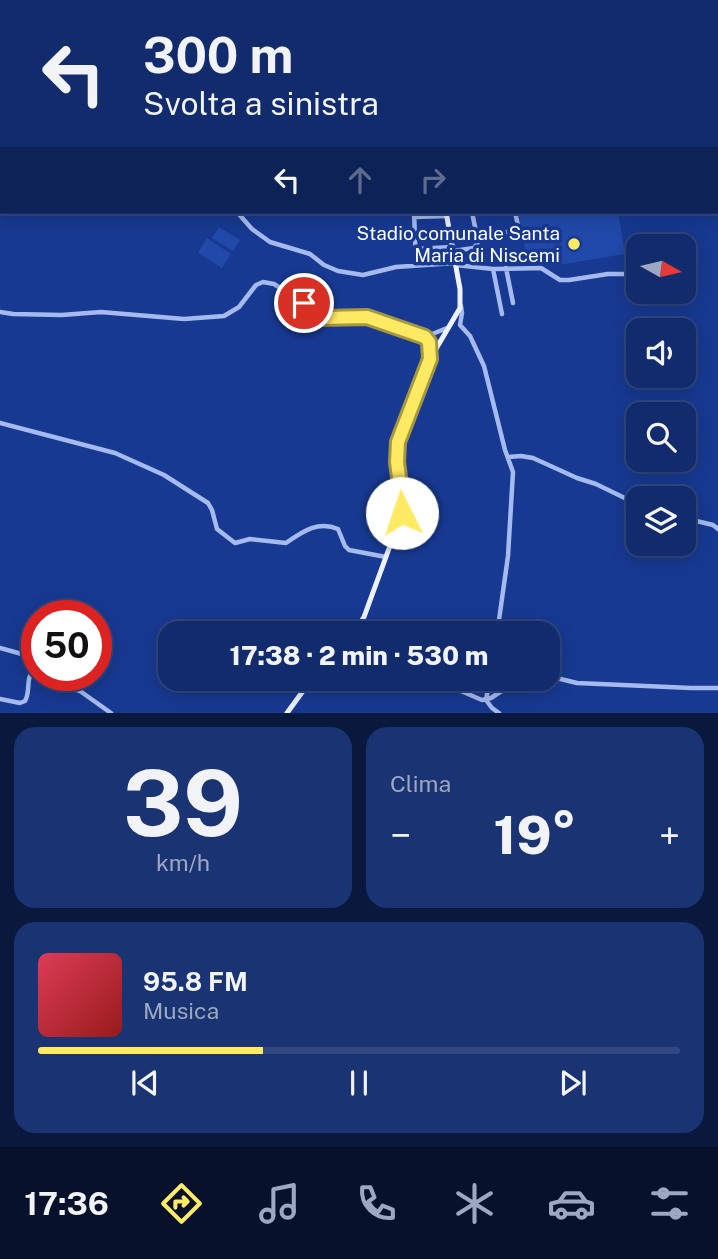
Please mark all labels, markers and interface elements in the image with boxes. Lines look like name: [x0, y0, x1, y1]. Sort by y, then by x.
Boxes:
text: 300 m: [143, 26, 293, 84]
icon: left: [28, 28, 119, 119]
text: Svolta a sinistra: [143, 85, 379, 122]
icon: left: [268, 161, 306, 199]
icon: ahead: [341, 161, 379, 199]
icon: right: [414, 161, 452, 199]
place label: Stadio comunale Santa Maria di Niscemi: [357, 222, 560, 266]
north arrow: [626, 234, 696, 304]
map controls: [626, 234, 696, 556]
marker: Stadio comunale Santa Maria di Niscemi: [566, 236, 582, 252]
pin: [274, 273, 334, 333]
icon: arrive: [285, 284, 323, 322]
button: sound: [626, 318, 696, 388]
button: search: [626, 402, 696, 472]
position arrow: [365, 476, 439, 550]
button: layers: [626, 486, 696, 556]
speed limit sign: 50: [21, 600, 112, 691]
text: 17:38 · 2 min · 530 m: [230, 640, 488, 671]
text: 39: [123, 750, 243, 856]
text: Clima: [390, 770, 451, 797]
text: 19°: [494, 805, 576, 866]
text: −: [390, 813, 411, 858]
text: +: [659, 813, 680, 858]
text: km/h: [156, 849, 210, 876]
text: 95.8 FM: [143, 966, 248, 997]
text: Musica: [143, 997, 219, 1024]
icon: previous: [126, 1064, 164, 1102]
icon: pause: [340, 1064, 378, 1102]
icon: next: [554, 1064, 592, 1102]
icon: directions: [157, 1179, 206, 1228]
icon: music: [255, 1179, 304, 1228]
icon: phone: [352, 1179, 401, 1228]
icon: climate: [450, 1179, 499, 1228]
icon: car: [547, 1179, 596, 1228]
icon: filters: [645, 1179, 694, 1228]
text: 17:36: [24, 1185, 109, 1222]

